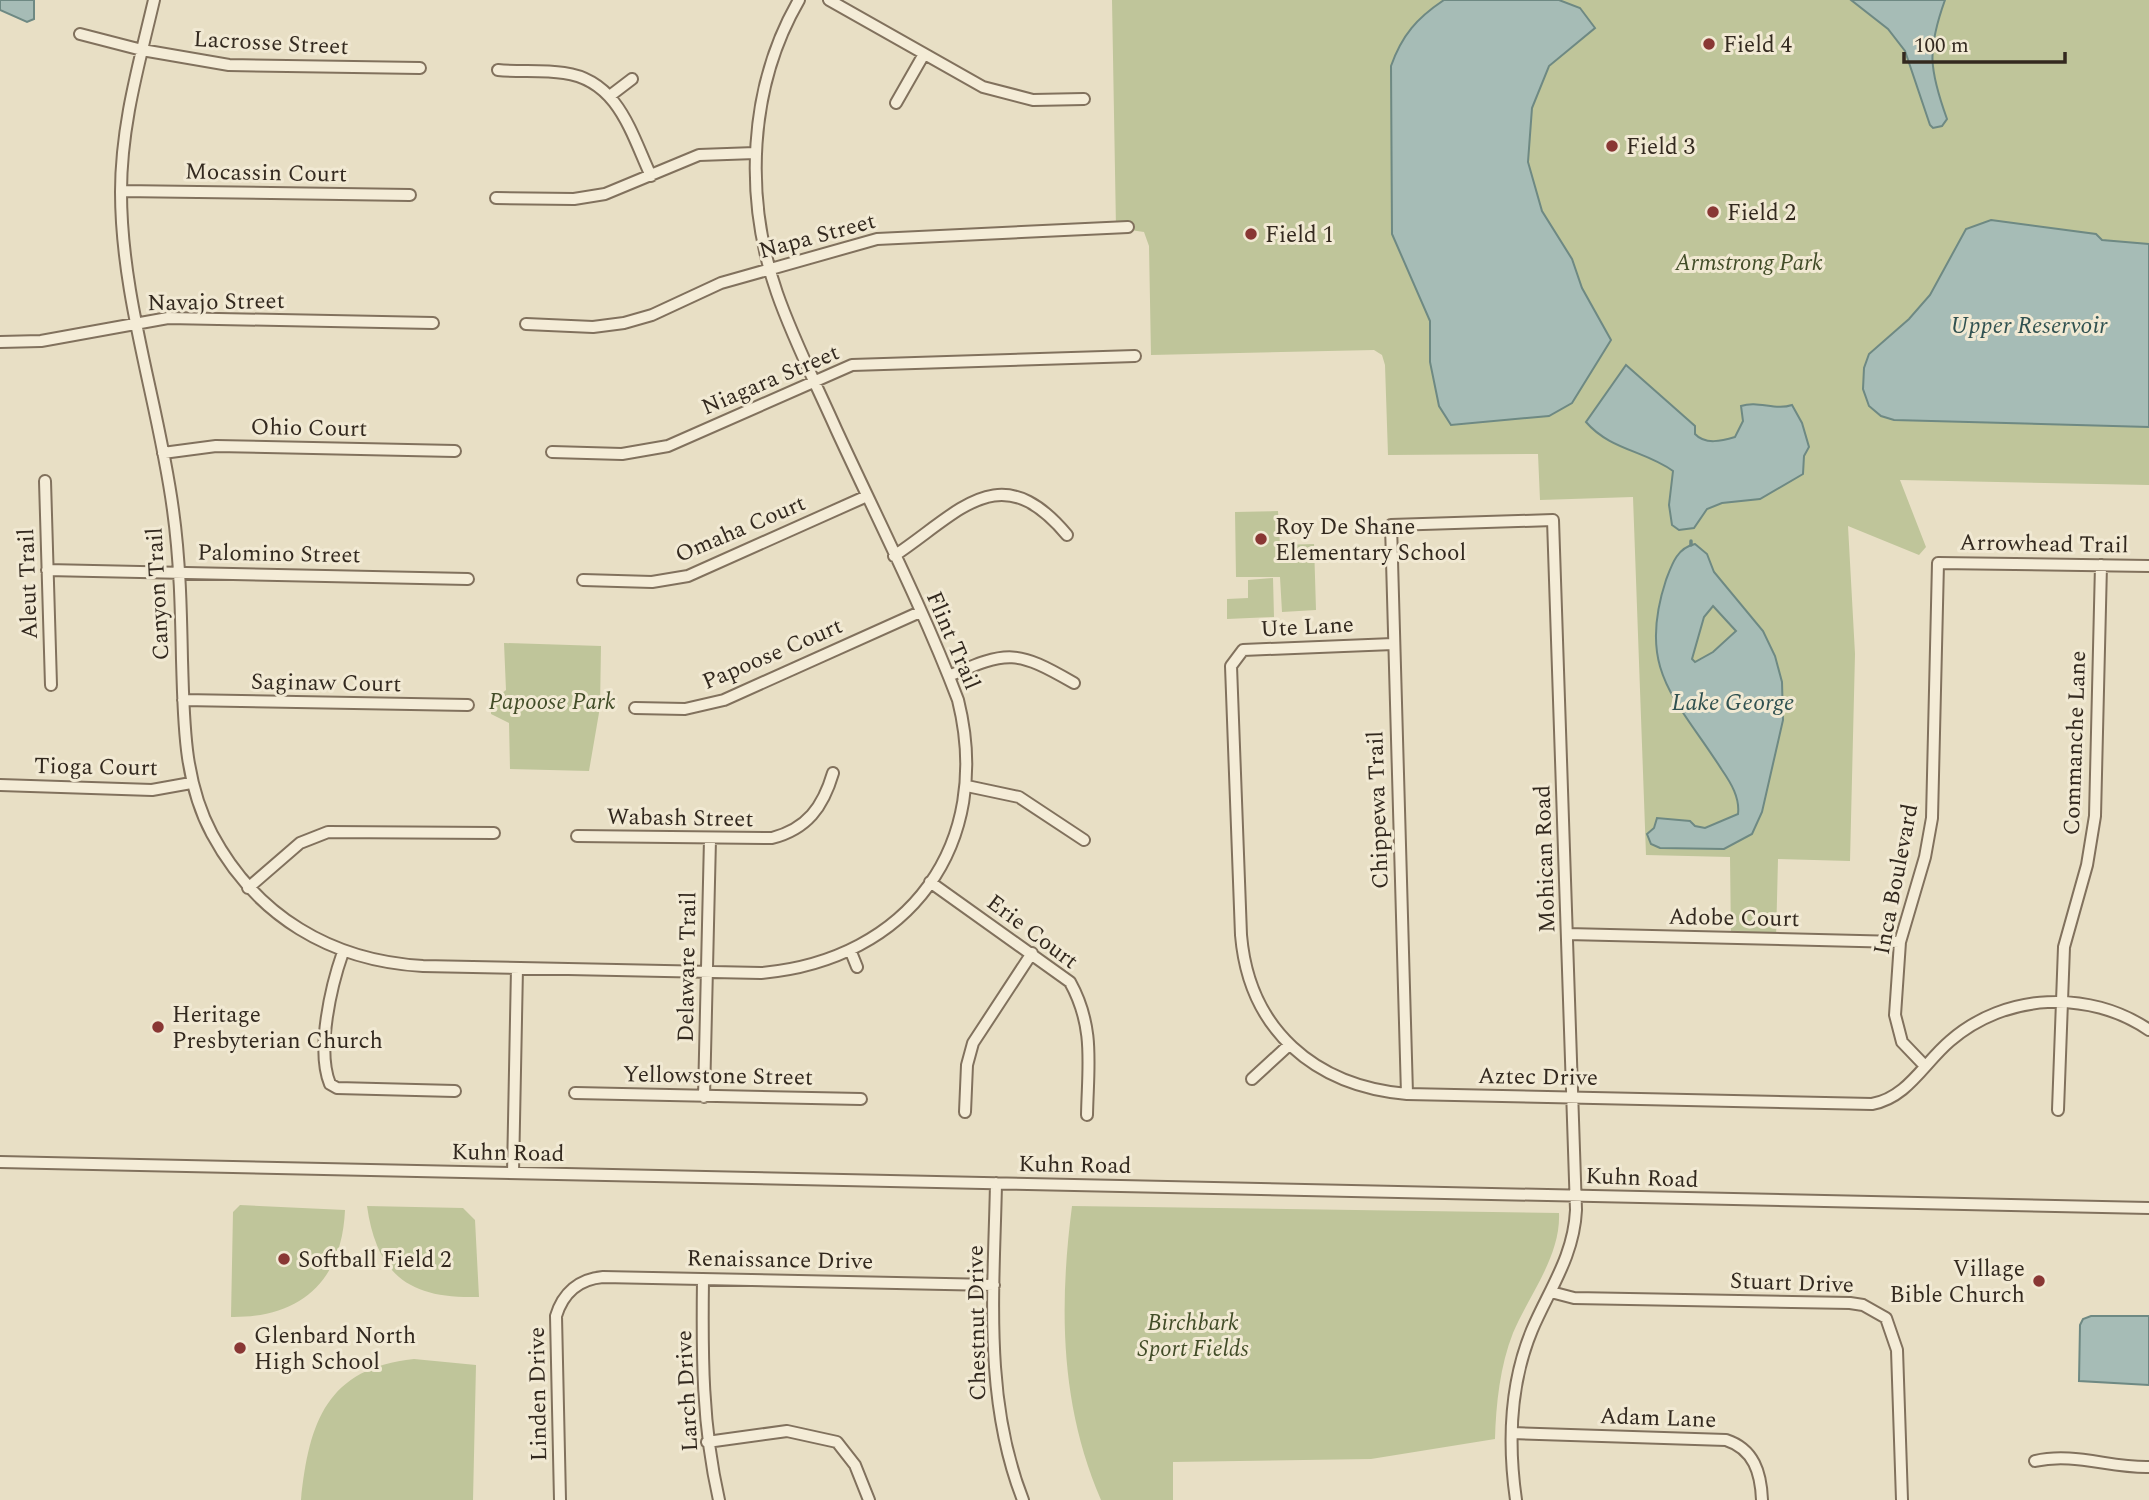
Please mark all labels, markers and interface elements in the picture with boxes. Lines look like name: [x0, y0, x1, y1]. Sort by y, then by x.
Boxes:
scale bar: [1904, 21, 2065, 65]
street label: Lacrosse Street: [192, 22, 349, 65]
place label: Field 4: [1723, 28, 1793, 63]
text: 100 m: [1914, 30, 1969, 62]
marker: Field 4: [1701, 36, 1717, 52]
place label: Field 3: [1626, 130, 1695, 165]
marker: Field 3: [1604, 138, 1620, 154]
street label: Mocassin Court: [185, 155, 347, 192]
place label: Field 2: [1727, 196, 1796, 231]
street label: Napa Street: [755, 204, 880, 269]
marker: Field 2: [1705, 204, 1721, 220]
place label: Field 1: [1265, 218, 1334, 253]
marker: Field 1: [1243, 226, 1259, 242]
park label: Armstrong Park: [1674, 246, 1823, 281]
street label: Navajo Street: [147, 284, 285, 321]
water label: Upper Reservoir: [1950, 308, 2108, 344]
street label: Niagara Street: [696, 336, 845, 425]
street label: Ohio Court: [250, 410, 368, 447]
street label: Omaha Court: [670, 486, 811, 573]
place label: Roy De Shane Elementary School: [1275, 510, 1466, 571]
street label: Arrowhead Trail: [1959, 526, 2129, 563]
street label: Canyon Trail: [138, 527, 179, 661]
street label: Aleut Trail: [9, 528, 48, 640]
marker: Roy De Shane Elementary School: [1253, 531, 1269, 547]
street label: Palomino Street: [197, 536, 361, 573]
street label: Flint Trail: [916, 586, 989, 695]
street label: Ute Lane: [1259, 608, 1355, 647]
street label: Papoose Court: [697, 609, 848, 700]
street label: Commanche Lane: [2055, 650, 2096, 836]
street label: Saginaw Court: [250, 665, 401, 702]
park label: Papoose Park: [488, 685, 616, 720]
water label: Lake George: [1672, 685, 1794, 721]
street label: Chippewa Trail: [1358, 730, 1399, 890]
street label: Tioga Court: [34, 749, 158, 786]
street label: Mohican Road: [1525, 784, 1566, 934]
street label: Wabash Street: [606, 800, 754, 837]
street label: Inca Boulevard: [1865, 801, 1928, 958]
street label: Erie Court: [979, 886, 1086, 979]
street label: Delaware Trail: [669, 891, 706, 1043]
street label: Adobe Court: [1668, 900, 1800, 937]
place label: Heritage Presbyterian Church: [172, 998, 383, 1059]
marker: Heritage Presbyterian Church: [150, 1019, 166, 1035]
street label: Yellowstone Street: [623, 1057, 813, 1096]
street label: Aztec Drive: [1478, 1059, 1598, 1096]
street label: Kuhn Road: [451, 1135, 565, 1172]
street label: Kuhn Road: [1018, 1147, 1132, 1184]
street label: Kuhn Road: [1585, 1159, 1699, 1198]
street label: Renaissance Drive: [686, 1241, 874, 1280]
place label: Softball Field 2: [298, 1243, 452, 1278]
street label: Chestnut Drive: [959, 1245, 996, 1401]
marker: Softball Field 2: [276, 1251, 292, 1267]
place label: Village Bible Church: [1890, 1252, 2025, 1313]
street label: Stuart Drive: [1729, 1264, 1855, 1303]
marker: Village Bible Church: [2031, 1273, 2047, 1289]
park label: Birchbark Sport Fields: [1137, 1306, 1249, 1367]
place label: Glenbard North High School: [254, 1319, 416, 1380]
street label: Linden Drive: [520, 1326, 557, 1462]
street label: Larch Drive: [667, 1329, 708, 1452]
marker: Glenbard North High School: [232, 1340, 248, 1356]
street label: Adam Lane: [1599, 1399, 1717, 1438]

